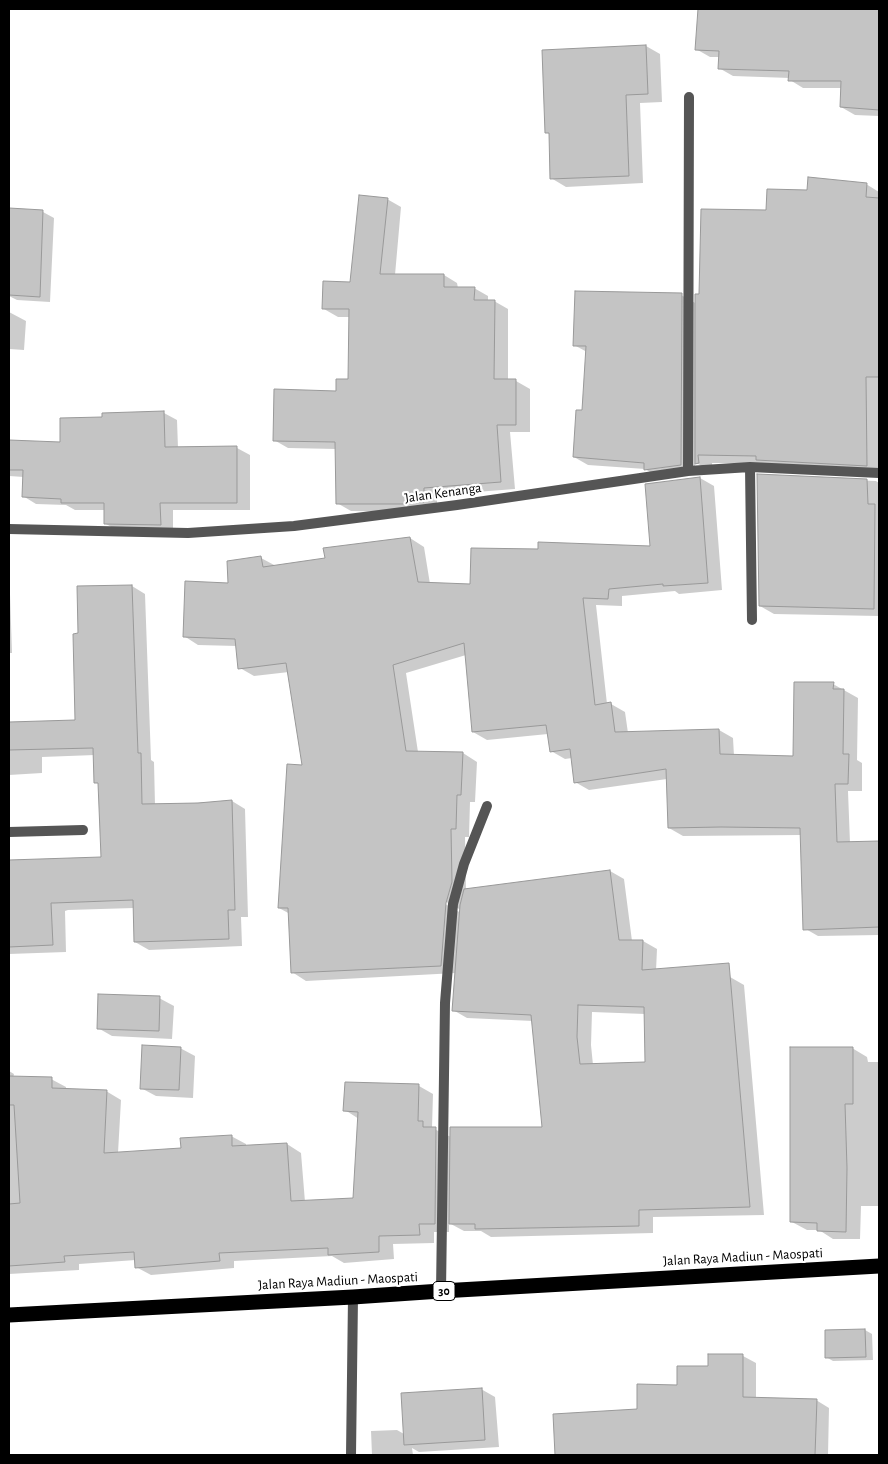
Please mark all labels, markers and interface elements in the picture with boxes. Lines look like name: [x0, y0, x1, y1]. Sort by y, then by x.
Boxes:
street label: Jalan Kenanga: [403, 479, 483, 507]
street label: Jalan Raya Madiun - Maospati: [663, 1244, 823, 1270]
street label: Jalan Raya Madiun - Maospati: [258, 1268, 418, 1294]
road number: 30: [433, 1282, 455, 1300]

